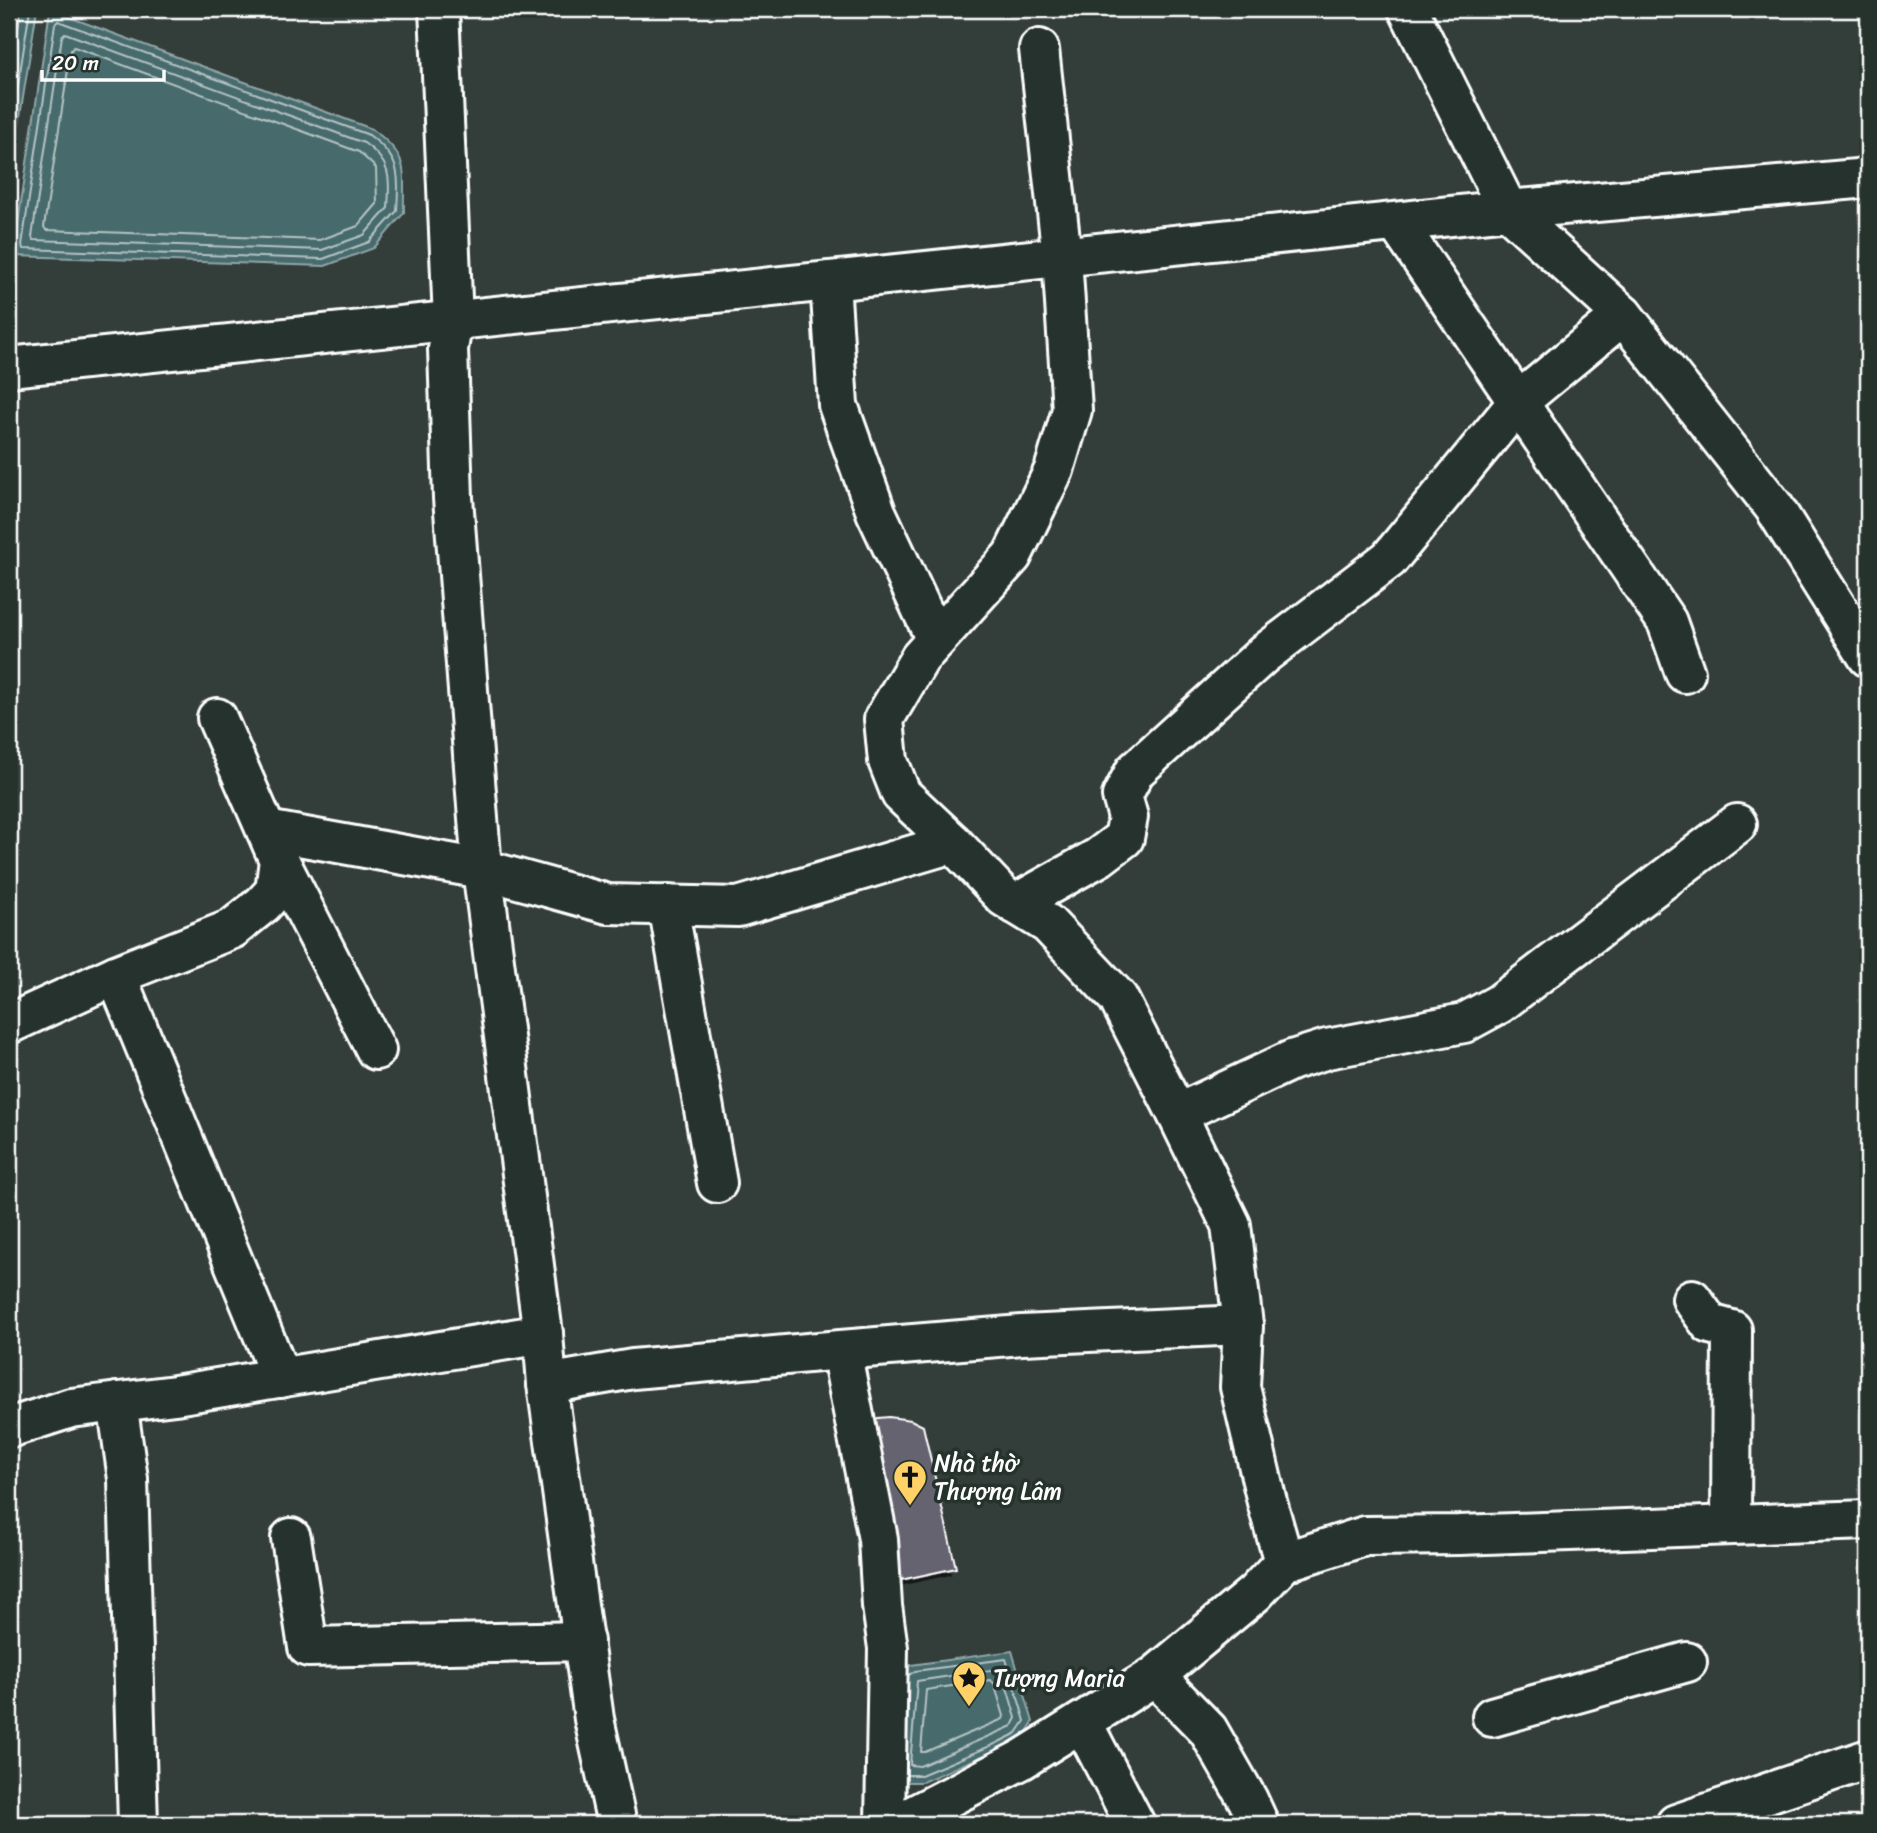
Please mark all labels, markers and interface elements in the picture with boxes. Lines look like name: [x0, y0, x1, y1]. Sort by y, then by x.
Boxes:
scale bar: [42, 38, 164, 82]
text: 20 m: [52, 44, 99, 82]
place label: Nhà thờ Thượng Lâm: [934, 1442, 1062, 1512]
church icon: Nhà thờ Thượng Lâm: [891, 1458, 929, 1507]
place label: Tượng Maria: [993, 1657, 1125, 1699]
place icon: Tượng Maria: [950, 1659, 988, 1708]

